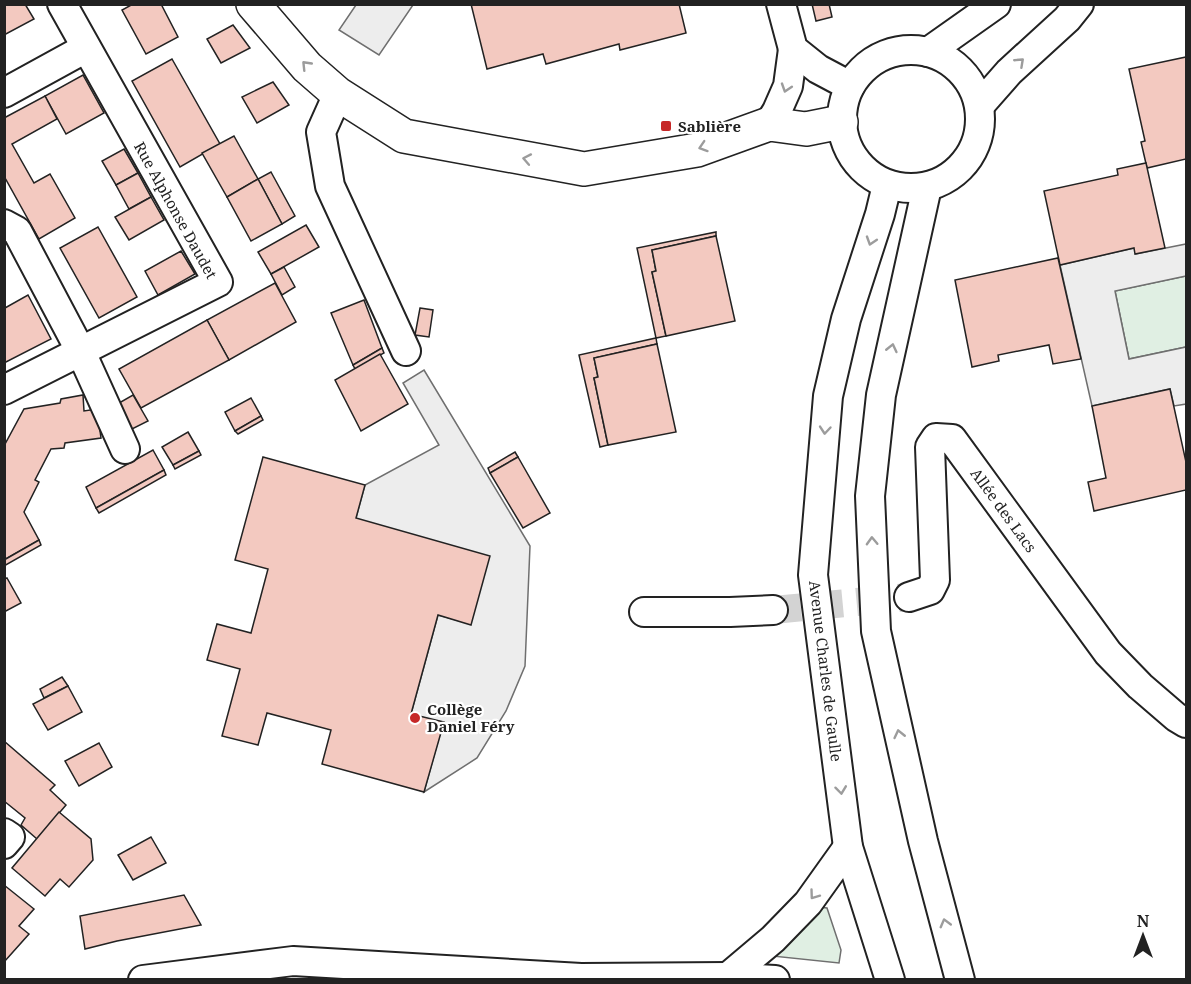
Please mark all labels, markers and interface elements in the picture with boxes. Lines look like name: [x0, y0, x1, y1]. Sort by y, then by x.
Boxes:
one-way arrow: [1013, 58, 1023, 69]
one-way arrow: [302, 61, 313, 71]
one-way arrow: [781, 82, 793, 93]
place label: Sablière: [678, 116, 741, 136]
marker: Sablière: [659, 119, 673, 133]
street label: Rue Alphonse Daudet: [130, 138, 222, 282]
one-way arrow: [698, 140, 709, 152]
one-way arrow: [522, 153, 532, 166]
one-way arrow: [866, 235, 878, 246]
one-way arrow: [884, 343, 897, 353]
one-way arrow: [819, 425, 832, 434]
street label: Allée des Lacs: [967, 464, 1042, 556]
one-way arrow: [866, 537, 879, 546]
street label: Avenue Charles de Gaulle: [805, 579, 847, 763]
place label: Collège Daniel Féry: [427, 699, 515, 736]
marker: Collège Daniel Féry: [408, 711, 422, 725]
one-way arrow: [893, 729, 906, 739]
one-way arrow: [834, 786, 847, 795]
one-way arrow: [810, 888, 821, 899]
north arrow: [1113, 906, 1173, 966]
text: N: [1137, 910, 1150, 932]
one-way arrow: [940, 918, 952, 929]

